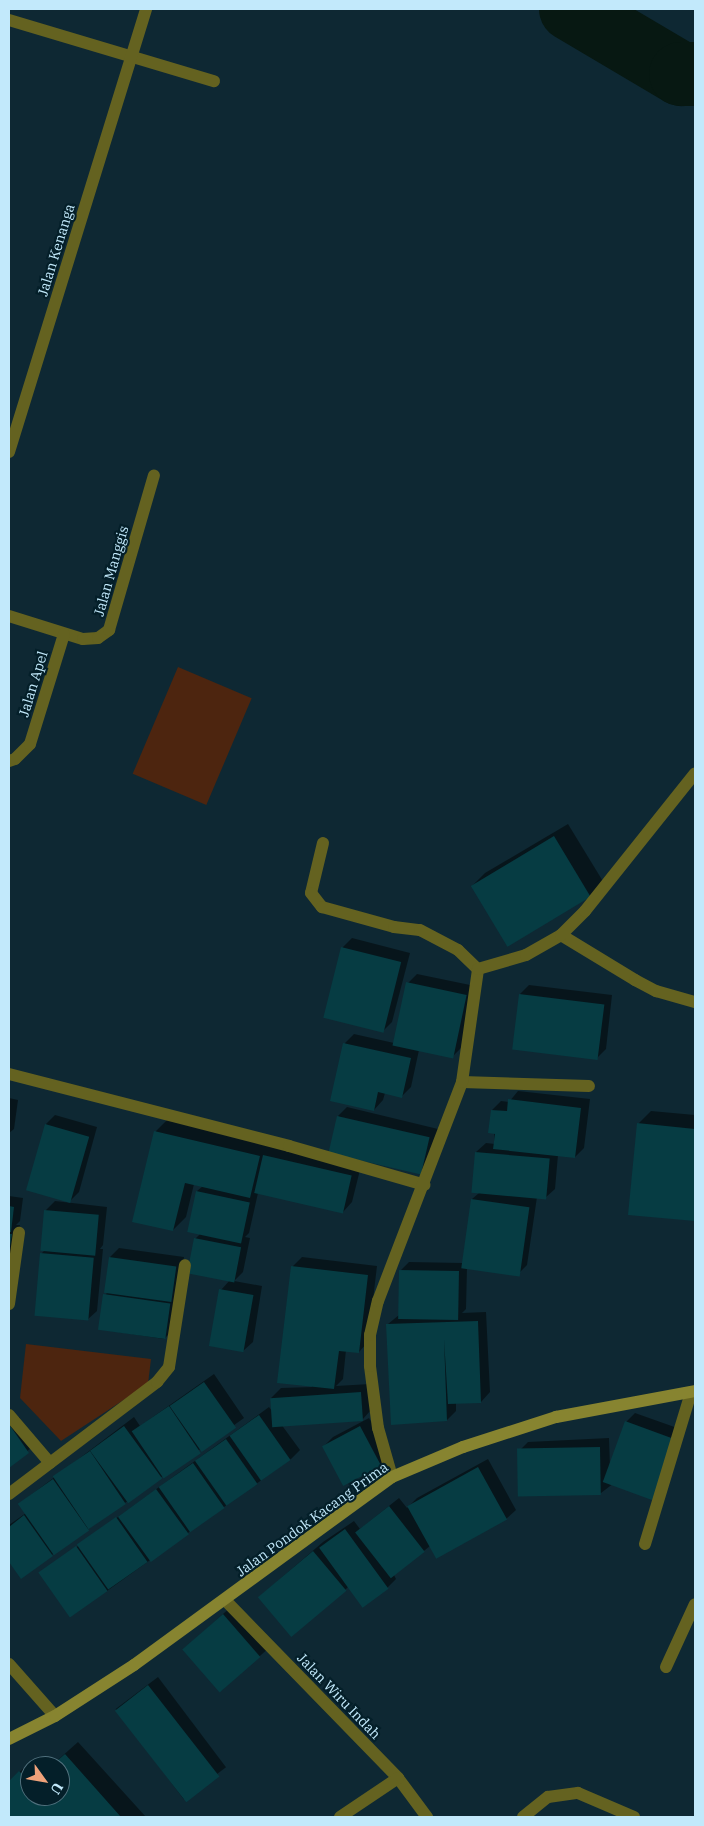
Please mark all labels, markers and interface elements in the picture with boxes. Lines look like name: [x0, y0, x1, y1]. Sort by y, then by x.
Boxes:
street label: Jalan Kenanga: [34, 202, 78, 298]
street label: Jalan Manggis: [90, 524, 132, 618]
street label: Jalan Apel: [15, 649, 51, 719]
street label: Jalan Pondok Kacang Prima: [233, 1458, 391, 1580]
street label: Jalan Wiru Indah: [294, 1650, 384, 1742]
north arrow: [20, 1756, 70, 1806]
text: U: [46, 1779, 67, 1798]

